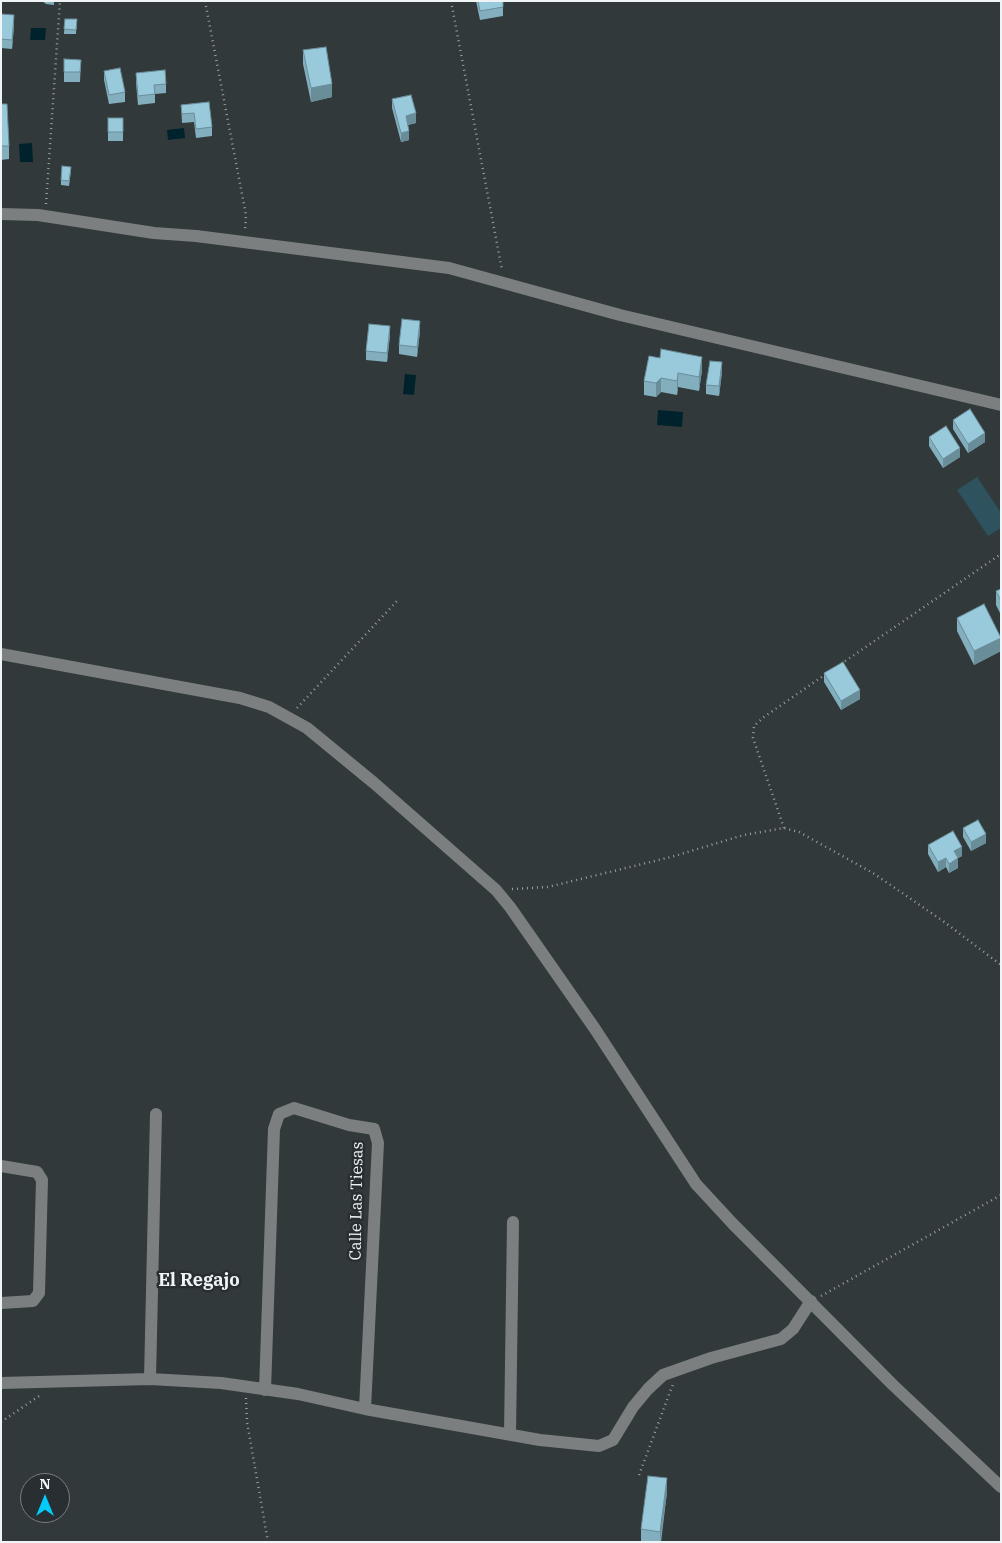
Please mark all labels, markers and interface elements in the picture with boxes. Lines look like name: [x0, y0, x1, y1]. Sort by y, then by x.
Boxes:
street label: Calle Las Tiesas: [346, 1141, 368, 1261]
district label: El Regajo: [158, 1270, 240, 1292]
north arrow: [20, 1473, 70, 1523]
text: N: [39, 1475, 51, 1493]

